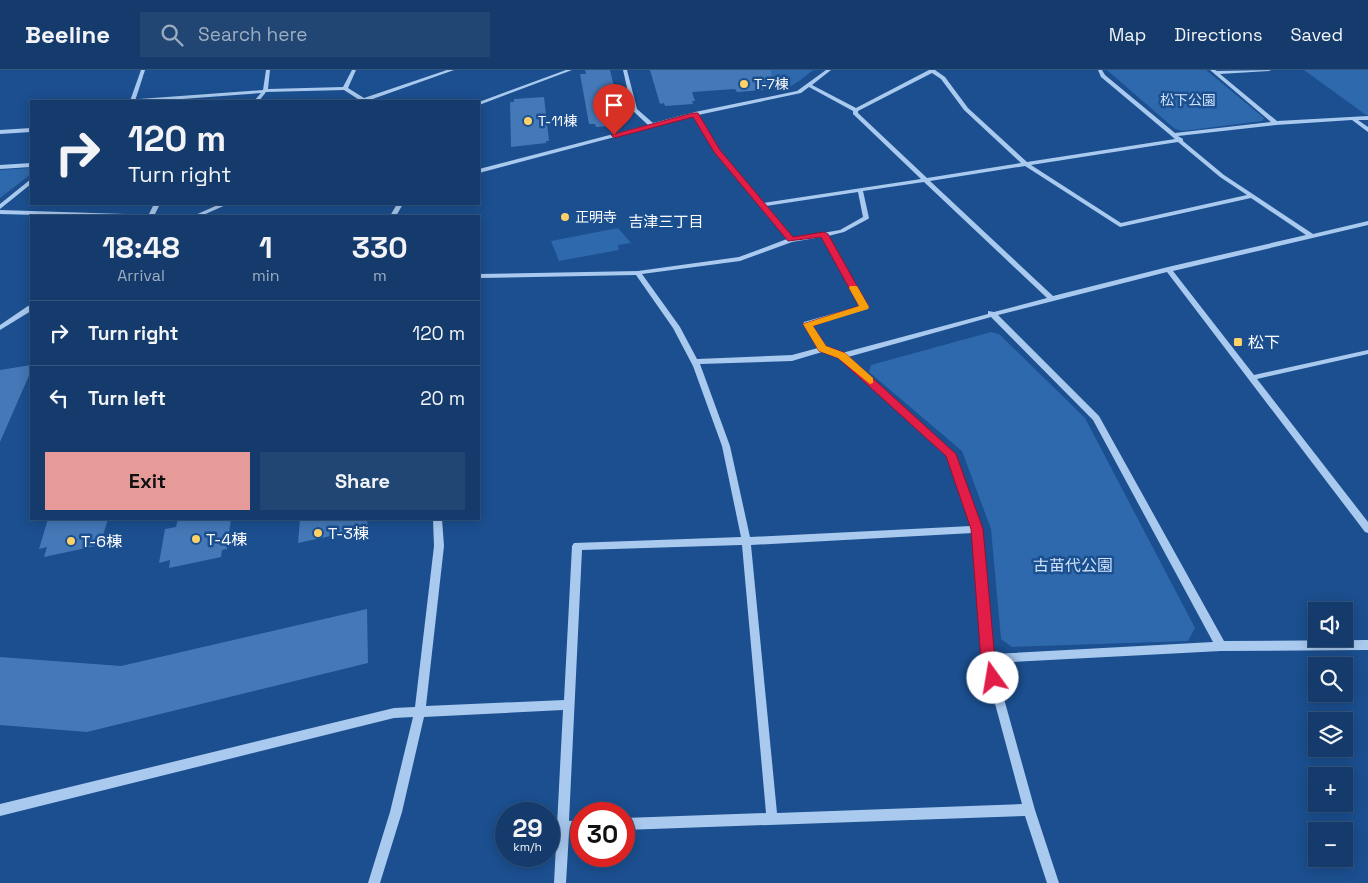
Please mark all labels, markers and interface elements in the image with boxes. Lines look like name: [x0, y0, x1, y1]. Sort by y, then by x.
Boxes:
search box: [140, 12, 490, 57]
text: Beeline: [25, 19, 110, 50]
icon: search: [158, 21, 186, 49]
text: Search here: [198, 22, 308, 47]
text: Map: [1109, 23, 1146, 46]
text: Directions: [1174, 23, 1263, 46]
text: Saved: [1291, 23, 1343, 46]
place label: T-7棟: [754, 75, 789, 93]
marker: T-7棟: [738, 78, 750, 90]
pin: [593, 84, 635, 135]
icon: arrive: [600, 91, 628, 119]
park label: 松下公園: [1160, 91, 1216, 109]
place label: T-11棟: [538, 112, 577, 130]
marker: T-11棟: [522, 115, 534, 127]
text: 120 m: [128, 117, 226, 161]
icon: right: [45, 120, 110, 185]
text: Turn right: [128, 160, 231, 188]
place label: 正明寺: [575, 208, 617, 226]
marker: 正明寺: [559, 211, 571, 223]
district label: 吉津三丁目: [628, 212, 704, 231]
text: 18:48: [102, 228, 180, 267]
text: 1: [259, 228, 273, 267]
text: 330: [352, 228, 408, 267]
text: Arrival: [117, 265, 165, 286]
text: min: [252, 265, 280, 286]
text: m: [373, 265, 387, 286]
icon: right: [45, 319, 73, 347]
text: Turn right: [88, 321, 178, 346]
text: 120 m: [412, 321, 465, 346]
place label: 松下: [1248, 332, 1280, 353]
marker: 松下: [1232, 336, 1244, 348]
icon: left: [45, 384, 73, 412]
text: Turn left: [88, 386, 166, 411]
text: 20 m: [420, 386, 465, 411]
button: Exit: [45, 452, 250, 510]
button: Share: [260, 452, 465, 510]
place label: T-3棟: [328, 523, 369, 544]
marker: T-3棟: [312, 527, 324, 539]
place label: T-4棟: [206, 529, 247, 550]
place label: T-6棟: [81, 531, 122, 552]
marker: T-4棟: [190, 533, 202, 545]
marker: T-6棟: [65, 535, 77, 547]
park label: 古苗代公園: [1033, 555, 1113, 576]
map controls: [1308, 602, 1353, 867]
button: sound: [1308, 602, 1353, 647]
position arrow: [966, 651, 1018, 703]
button: search: [1308, 657, 1353, 702]
button: layers: [1308, 712, 1353, 757]
button: +: [1308, 767, 1353, 812]
speed limit sign: 30: [570, 802, 635, 867]
text: 29: [512, 812, 543, 844]
button: −: [1308, 822, 1353, 867]
text: km/h: [513, 839, 542, 855]

